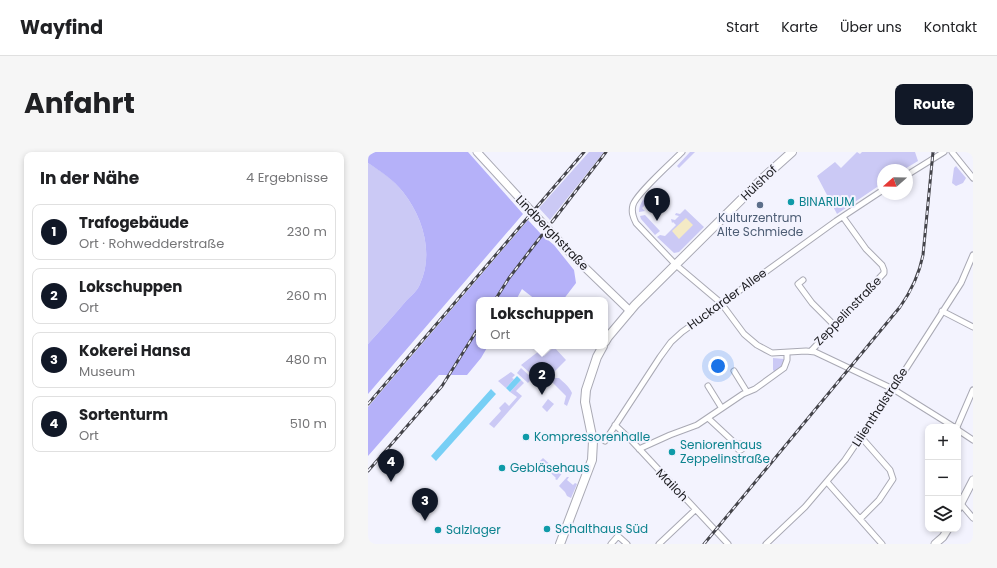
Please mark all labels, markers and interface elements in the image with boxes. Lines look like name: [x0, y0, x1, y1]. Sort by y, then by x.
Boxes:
text: Wayfind: [20, 14, 103, 41]
text: Start: [726, 17, 759, 37]
text: Karte: [781, 17, 818, 37]
text: Über uns: [840, 17, 902, 37]
text: Kontakt: [924, 17, 977, 37]
text: Anfahrt: [24, 84, 135, 123]
button: Route: [895, 84, 973, 125]
street label: Hülshof: [737, 161, 781, 204]
north arrow: [877, 164, 913, 200]
text: In der Nähe: [40, 166, 139, 190]
text: 4 Ergebnisse: [246, 168, 328, 187]
pin: 1: [644, 188, 670, 221]
street label: Lindberghstraße: [512, 191, 593, 274]
place label: BINARIUM: [799, 193, 855, 210]
marker: BINARIUM: [786, 197, 796, 207]
marker: Kulturzentrum Alte Schmiede: [755, 200, 765, 210]
place label: Kulturzentrum Alte Schmiede: [717, 209, 803, 240]
text: Trafogebäude: [79, 212, 189, 233]
text: 1: [52, 222, 56, 241]
text: 230 m: [287, 222, 327, 241]
text: Ort · Rohwedderstraße: [79, 234, 224, 253]
street label: Huckarder Allee: [684, 264, 770, 333]
street label: Zeppelinstraße: [810, 272, 885, 349]
text: Lokschuppen: [79, 276, 182, 297]
text: 2: [50, 286, 58, 305]
text: 260 m: [286, 286, 327, 305]
popup: [476, 297, 608, 349]
text: Ort: [79, 298, 99, 317]
text: Lokschuppen: [490, 303, 594, 324]
text: Ort: [490, 325, 510, 344]
text: Kokerei Hansa: [79, 340, 191, 361]
text: 3: [50, 350, 58, 369]
text: 480 m: [286, 350, 327, 369]
your location: [708, 356, 728, 376]
text: Museum: [79, 362, 135, 381]
pin: 2: [529, 362, 555, 395]
street label: Lilienthalstraße: [848, 364, 912, 450]
text: Sortenturm: [79, 404, 168, 425]
text: 4: [50, 414, 58, 433]
text: 510 m: [290, 414, 327, 433]
map controls: [925, 424, 961, 532]
button: +: [925, 424, 961, 460]
text: Ort: [79, 426, 99, 445]
place label: Kompressorenhalle: [534, 428, 650, 445]
marker: Kompressorenhalle: [521, 432, 531, 442]
place label: Seniorenhaus Zeppelinstraße: [680, 436, 770, 467]
marker: Seniorenhaus Zeppelinstraße: [667, 447, 677, 457]
pin: 4: [378, 449, 404, 482]
place label: Gebläsehaus: [510, 459, 589, 476]
button: −: [925, 460, 961, 496]
marker: Gebläsehaus: [497, 463, 507, 473]
street label: Mailoh: [652, 464, 692, 505]
pin: 3: [412, 488, 438, 521]
button: layers: [925, 496, 961, 532]
place label: Schalthaus Süd: [555, 520, 648, 537]
place label: Salzlager: [446, 521, 501, 538]
marker: Schalthaus Süd: [542, 524, 552, 534]
marker: Salzlager: [433, 525, 443, 535]

